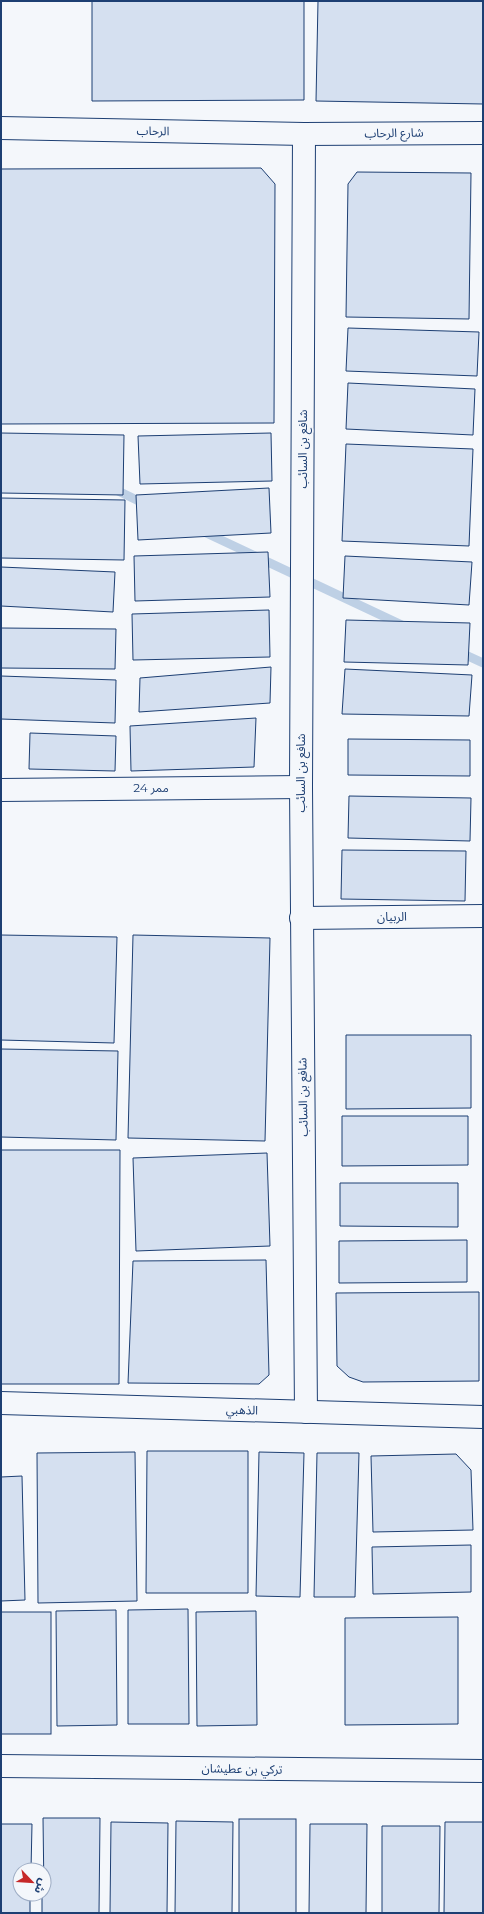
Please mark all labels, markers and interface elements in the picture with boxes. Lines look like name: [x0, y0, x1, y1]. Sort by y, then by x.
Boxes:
street label: الرحاب: [137, 123, 170, 139]
street label: شارع الرحاب: [364, 124, 424, 143]
street label: شافع بن السائب: [295, 410, 312, 488]
street label: شافع بن السائب: [293, 734, 310, 812]
street label: ممر 24: [133, 780, 169, 795]
street label: الربيان: [377, 909, 407, 924]
street label: شافع بن السائب: [294, 1057, 313, 1137]
street label: الذهبي: [226, 1401, 259, 1420]
street label: تركي بن عطيشان: [201, 1760, 283, 1779]
north arrow: [12, 1862, 52, 1902]
text: ش: [32, 1876, 51, 1896]

